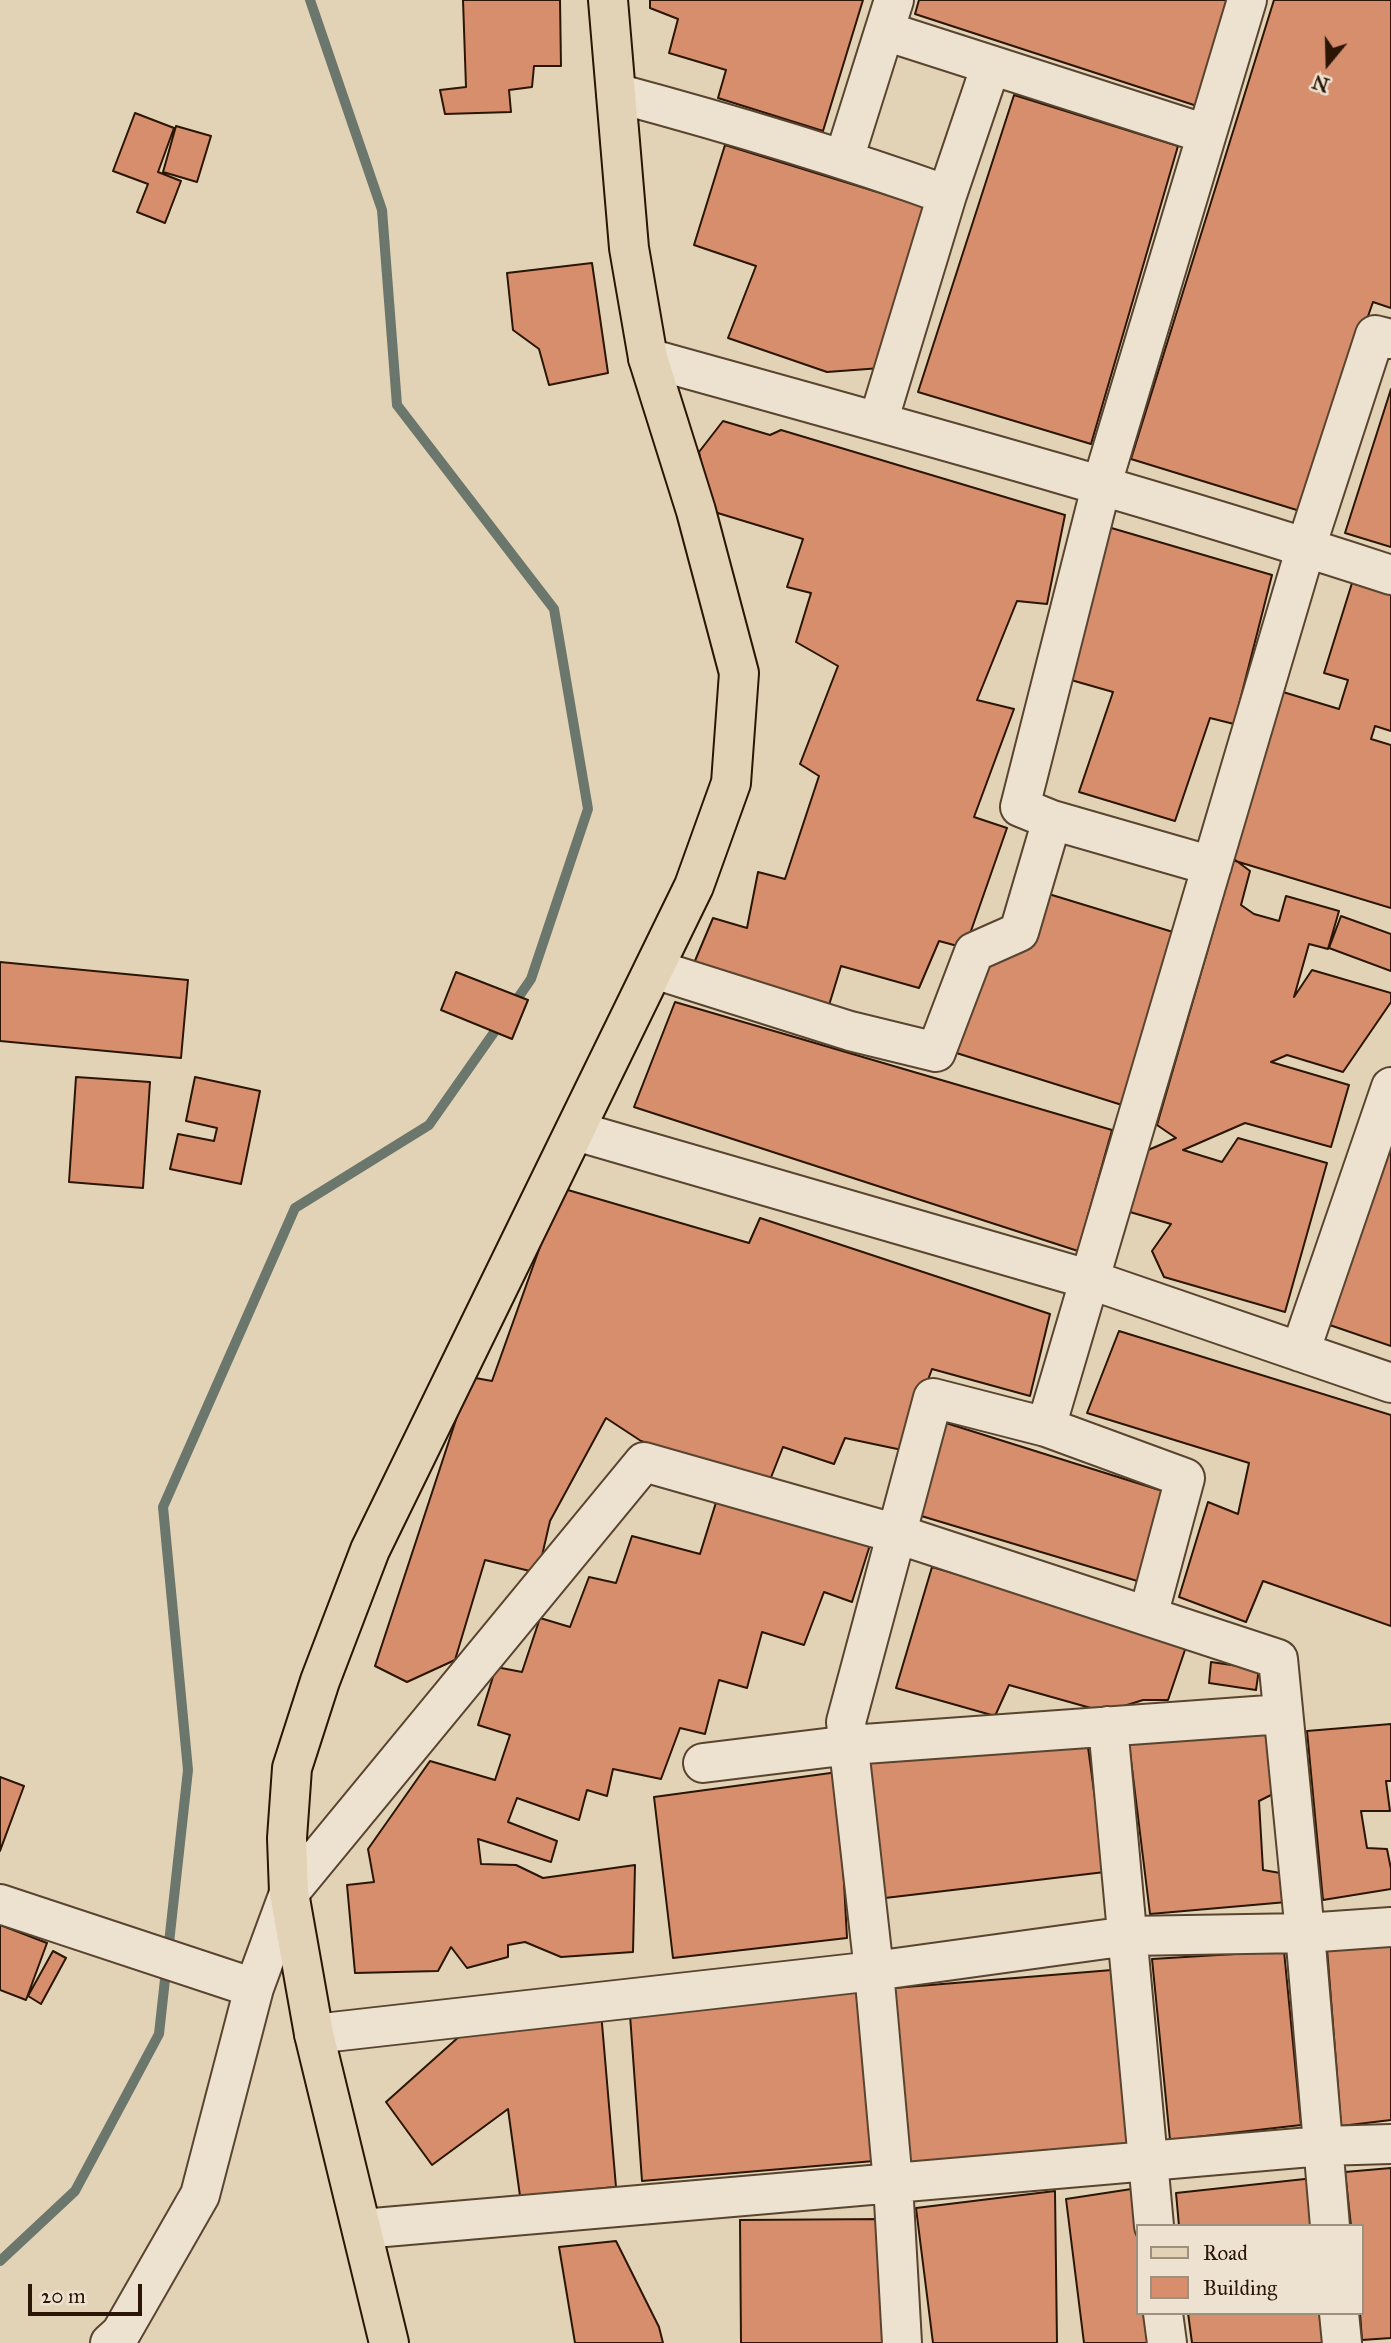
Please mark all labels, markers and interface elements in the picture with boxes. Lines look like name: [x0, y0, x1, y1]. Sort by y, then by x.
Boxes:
north arrow: [1293, 28, 1363, 98]
text: N: [1310, 70, 1332, 97]
legend: [1136, 2224, 1363, 2315]
text: Road: [1203, 2240, 1248, 2266]
scale bar: [32, 2270, 145, 2314]
text: Building: [1203, 2275, 1277, 2301]
text: 20 m: [41, 2283, 86, 2309]

